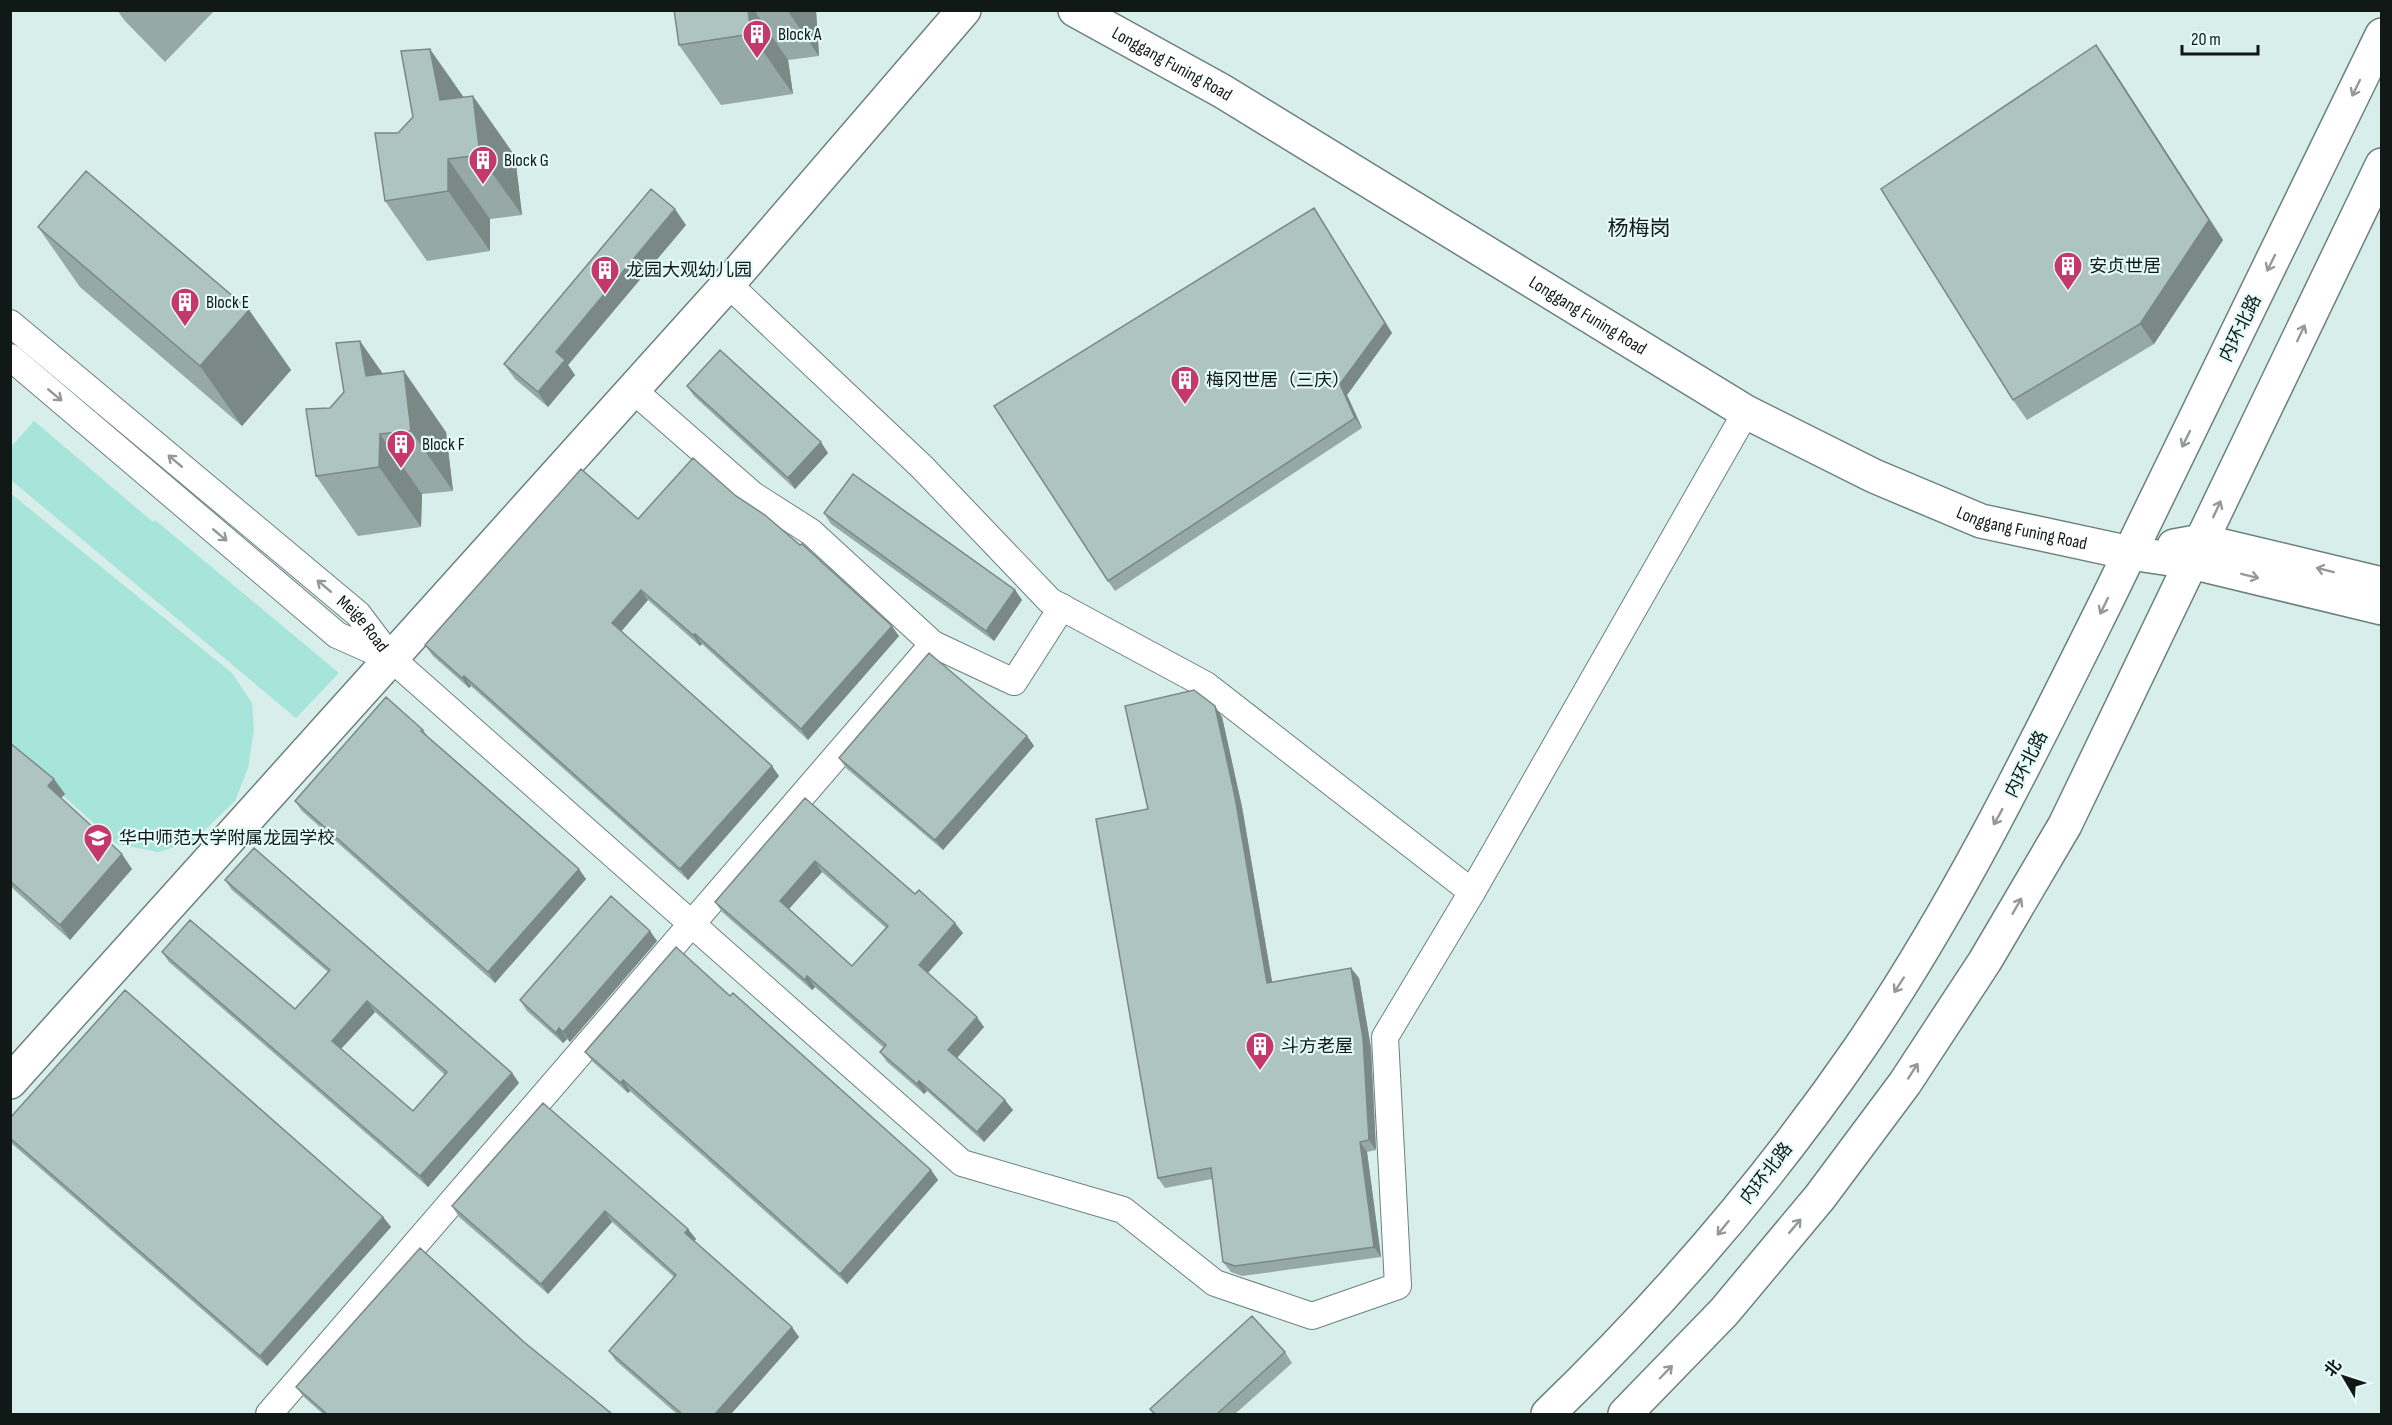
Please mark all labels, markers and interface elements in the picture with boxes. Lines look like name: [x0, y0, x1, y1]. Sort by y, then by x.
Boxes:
building icon: Block A: [741, 18, 773, 60]
scale bar: [2182, 18, 2258, 56]
street label: Longgang Funing Road: [1108, 23, 1236, 106]
place label: Block A: [778, 24, 822, 45]
text: 20 m: [2191, 29, 2221, 50]
one-way arrow: [2350, 78, 2361, 96]
building icon: Block G: [467, 144, 499, 186]
place label: Block G: [504, 150, 549, 171]
district label: 杨梅岗: [1608, 216, 1671, 241]
building icon: 安贞世居: [2052, 250, 2084, 292]
building icon: 龙园大观幼儿园: [589, 254, 621, 296]
one-way arrow: [2265, 254, 2276, 272]
place label: 安贞世居: [2089, 256, 2161, 277]
place label: 龙园大观幼儿园: [626, 260, 752, 281]
street label: Longgang Funing Road: [1525, 272, 1650, 359]
building icon: Block E: [169, 286, 201, 328]
street label: 内环北路: [2215, 291, 2266, 365]
place label: Block E: [206, 292, 249, 313]
one-way arrow: [2296, 325, 2308, 343]
building icon: 梅冈世居（三庆）: [1169, 364, 1201, 406]
place label: 梅冈世居（三庆）: [1206, 370, 1350, 391]
one-way arrow: [47, 388, 62, 402]
building icon: Block F: [385, 428, 417, 470]
one-way arrow: [2180, 429, 2191, 447]
place label: Block F: [422, 434, 465, 455]
one-way arrow: [167, 454, 183, 467]
one-way arrow: [2212, 501, 2224, 519]
street label: Longgang Funing Road: [1953, 502, 2089, 555]
one-way arrow: [212, 528, 227, 542]
one-way arrow: [2315, 564, 2334, 576]
one-way arrow: [2240, 571, 2259, 583]
one-way arrow: [317, 579, 332, 593]
street label: Meige Road: [333, 591, 393, 656]
one-way arrow: [2098, 596, 2110, 614]
street label: 内环北路: [2001, 727, 2052, 801]
one-way arrow: [1992, 808, 2004, 825]
school or university icon: 华中师范大学附属龙园学校: [82, 822, 114, 864]
place label: 华中师范大学附属龙园学校: [119, 828, 335, 849]
one-way arrow: [2011, 898, 2023, 915]
one-way arrow: [1893, 976, 1905, 993]
building icon: 斗方老屋: [1244, 1030, 1276, 1072]
place label: 斗方老屋: [1281, 1036, 1353, 1057]
one-way arrow: [1907, 1063, 1919, 1080]
street label: 内环北路: [1736, 1138, 1797, 1208]
one-way arrow: [1716, 1219, 1729, 1235]
one-way arrow: [1788, 1219, 1802, 1234]
north arrow: [2314, 1347, 2374, 1407]
text: 北: [2321, 1356, 2346, 1381]
one-way arrow: [1659, 1365, 1673, 1380]

